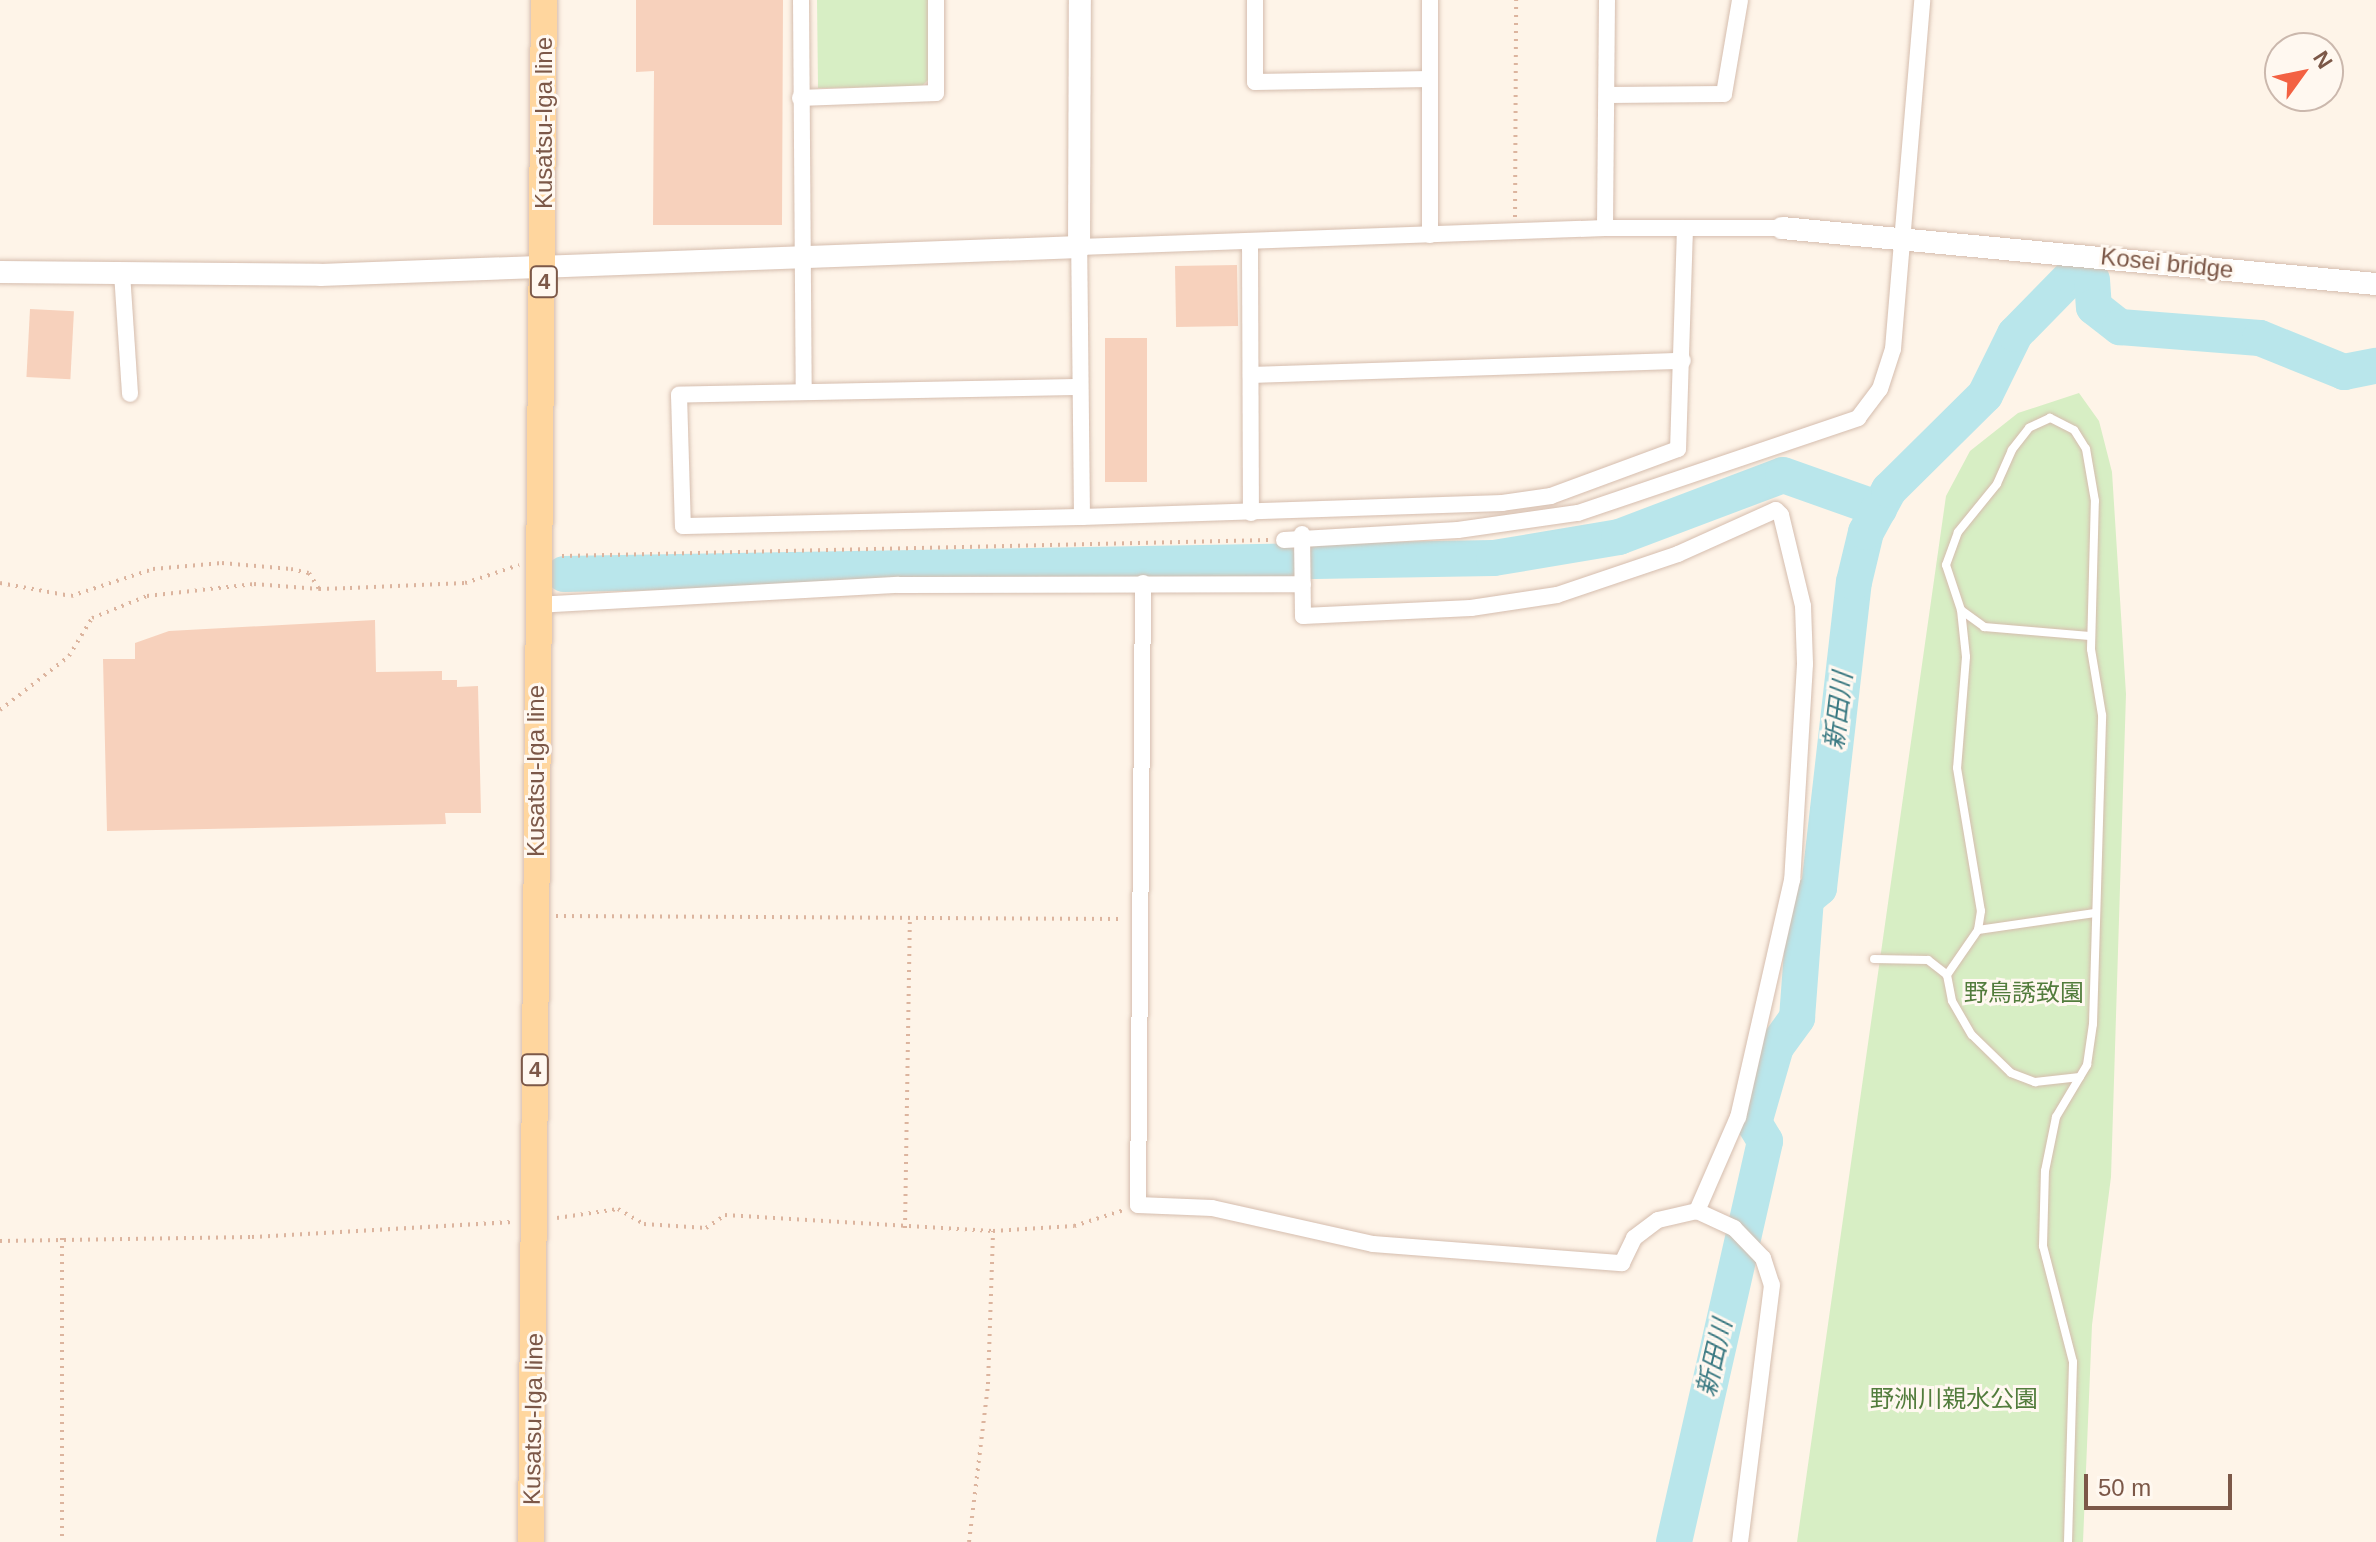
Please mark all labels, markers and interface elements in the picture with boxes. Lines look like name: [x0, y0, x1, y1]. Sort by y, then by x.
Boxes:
north arrow: [2264, 32, 2344, 112]
street label: Kusatsu-Iga line: [530, 37, 558, 209]
text: N: [2308, 46, 2338, 73]
street label: Kosei bridge: [2099, 242, 2235, 284]
road number: 4: [528, 264, 560, 300]
water label: 新田川: [1819, 670, 1859, 752]
street label: Kusatsu-Iga line: [522, 685, 550, 857]
park label: 野鳥誘致園: [1964, 979, 2084, 1007]
road number: 4: [519, 1052, 551, 1088]
water label: 新田川: [1691, 1316, 1739, 1400]
street label: Kusatsu-Iga line: [517, 1333, 549, 1505]
park label: 野洲川親水公園: [1870, 1385, 2038, 1413]
scale bar: [2088, 1458, 2236, 1508]
text: 50 m: [2098, 1474, 2151, 1501]

